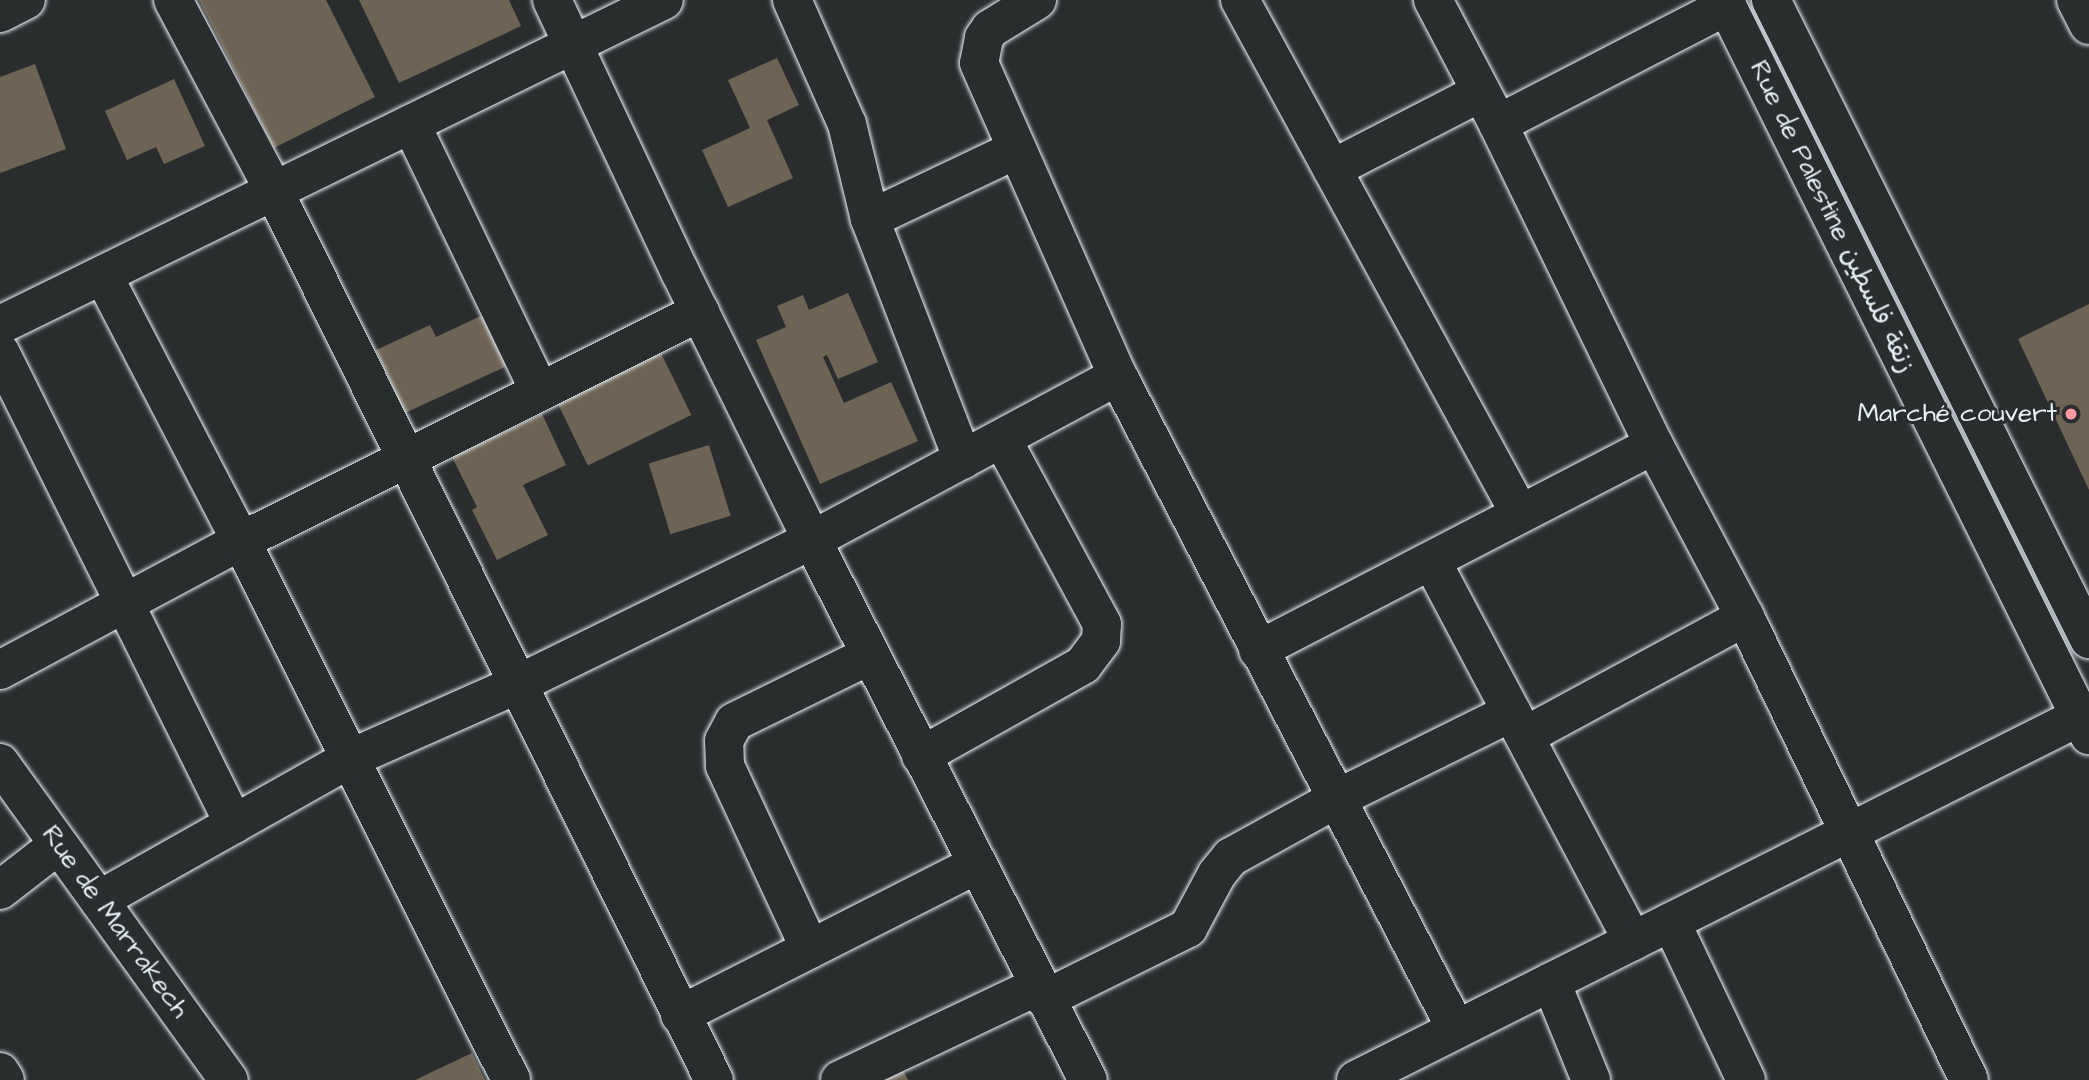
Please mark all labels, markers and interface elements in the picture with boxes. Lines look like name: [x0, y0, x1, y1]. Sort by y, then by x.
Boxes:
street label: Rue de Palestine زنقة فلسطين: [1743, 56, 1921, 378]
place label: Marché couvert: [1857, 398, 2057, 430]
marker: Marché couvert: [2063, 406, 2079, 422]
street label: Rue de Marrakech: [35, 820, 195, 1024]

